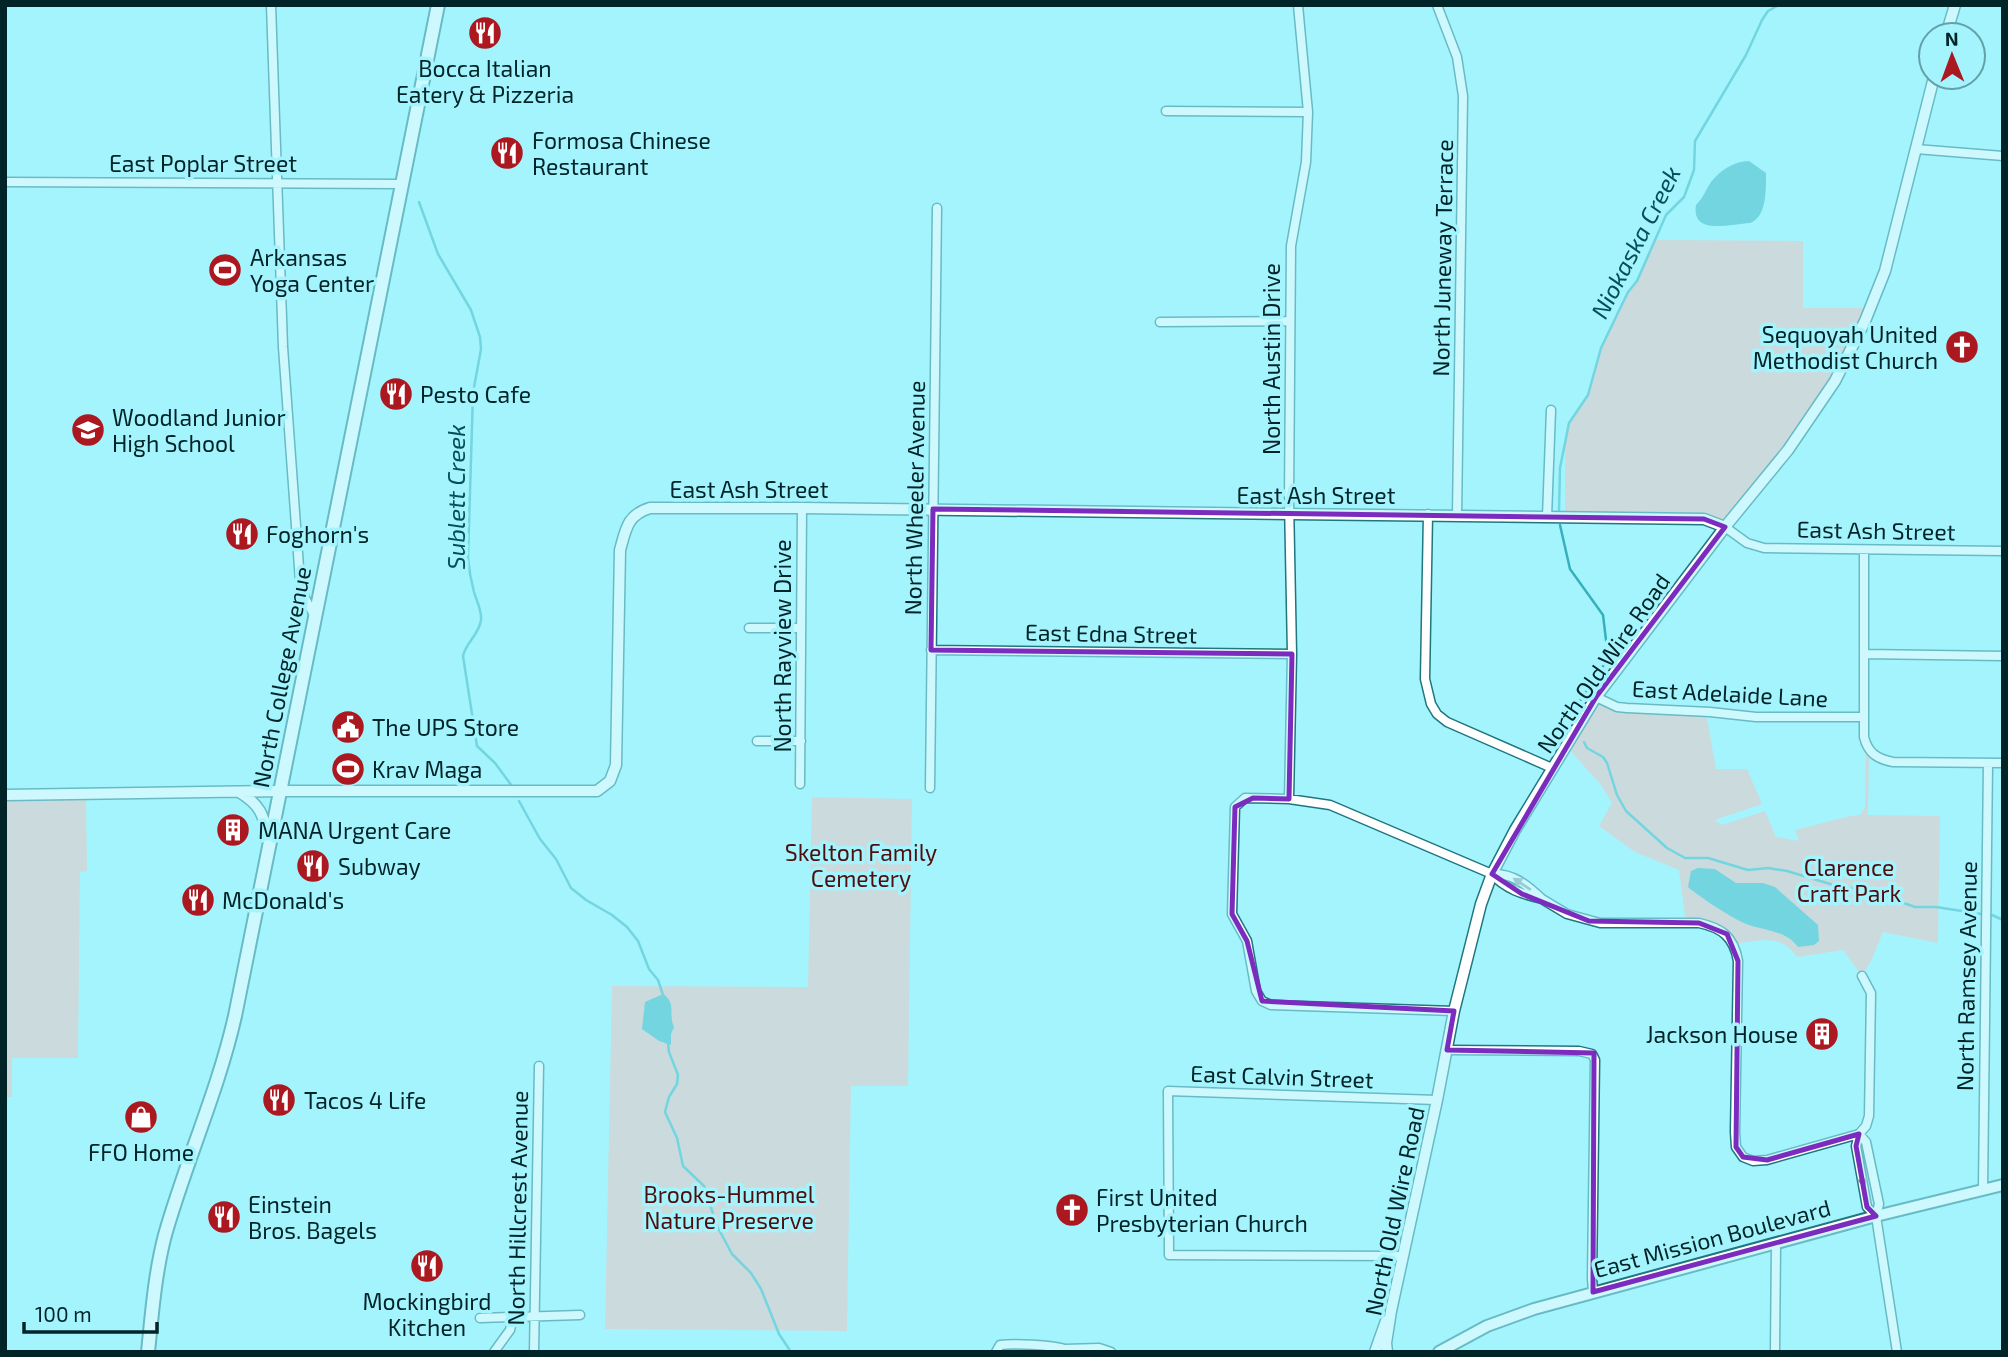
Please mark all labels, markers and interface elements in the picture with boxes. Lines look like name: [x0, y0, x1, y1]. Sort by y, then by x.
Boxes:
restaurant icon: Bocca Italian Eatery & Pizzeria: [466, 14, 504, 52]
north arrow: [1917, 21, 1987, 91]
text: N: [1945, 27, 1959, 50]
place label: Bocca Italian Eatery & Pizzeria: [396, 54, 574, 108]
place label: Formosa Chinese Restaurant: [532, 126, 711, 180]
restaurant icon: Formosa Chinese Restaurant: [488, 134, 526, 172]
street label: North Juneway Terrace: [1426, 139, 1458, 377]
street label: East Poplar Street: [109, 149, 297, 177]
water label: Niokaska Creek: [1584, 161, 1686, 323]
place label: Arkansas Yoga Center: [250, 243, 374, 297]
sports icon: Arkansas Yoga Center: [206, 251, 244, 289]
street label: North Austin Drive: [1257, 263, 1285, 455]
place label: Sequoyah United Methodist Church: [1753, 320, 1938, 374]
church icon: Sequoyah United Methodist Church: [1943, 328, 1981, 366]
restaurant icon: Pesto Cafe: [377, 375, 415, 413]
place label: Pesto Cafe: [420, 380, 531, 408]
street label: North Wheeler Avenue: [898, 380, 930, 616]
place label: Woodland Junior High School: [112, 403, 286, 457]
school or university icon: Woodland Junior High School: [69, 411, 107, 449]
water label: Sublett Creek: [441, 424, 470, 570]
street label: East Ash Street: [670, 475, 829, 503]
street label: East Ash Street: [1237, 481, 1396, 509]
restaurant icon: Foghorn's: [223, 515, 261, 553]
street label: East Ash Street: [1796, 515, 1956, 545]
place label: Foghorn's: [266, 520, 369, 548]
street label: North Rayview Drive: [768, 539, 796, 753]
street label: North College Avenue: [246, 564, 316, 790]
street label: North Old Wire Road: [1530, 568, 1676, 758]
street label: East Edna Street: [1025, 617, 1198, 649]
street label: East Adelaide Lane: [1631, 674, 1829, 712]
public building icon: The UPS Store: [329, 708, 367, 746]
place label: The UPS Store: [372, 713, 519, 741]
sports icon: Krav Maga: [329, 750, 367, 788]
place label: Krav Maga: [372, 755, 482, 783]
building icon: MANA Urgent Care: [214, 811, 252, 849]
place label: MANA Urgent Care: [258, 816, 451, 844]
park label: Skelton Family Cemetery: [785, 838, 937, 892]
restaurant icon: Subway: [294, 847, 332, 885]
place label: Subway: [338, 852, 421, 880]
park label: Clarence Craft Park: [1797, 853, 1902, 907]
street label: North Ramsey Avenue: [1950, 861, 1982, 1091]
one-way arrow: [1512, 877, 1532, 890]
restaurant icon: McDonald's: [179, 881, 217, 919]
place label: McDonald's: [222, 886, 344, 914]
building icon: Jackson House: [1803, 1015, 1841, 1053]
place label: Jackson House: [1646, 1020, 1798, 1048]
street label: East Calvin Street: [1190, 1059, 1374, 1093]
restaurant icon: Tacos 4 Life: [260, 1081, 298, 1119]
place label: Tacos 4 Life: [304, 1086, 426, 1114]
street label: North Hillcrest Avenue: [501, 1090, 533, 1326]
shop icon: FFO Home: [122, 1098, 160, 1136]
street label: North Old Wire Road: [1358, 1104, 1430, 1318]
place label: FFO Home: [88, 1138, 194, 1166]
one-way arrow: [1856, 1166, 1867, 1188]
park label: Brooks-Hummel Nature Preserve: [644, 1180, 815, 1234]
place label: First United Presbyterian Church: [1096, 1183, 1308, 1237]
place label: Einstein Bros. Bagels: [248, 1190, 377, 1244]
church icon: First United Presbyterian Church: [1053, 1191, 1091, 1229]
street label: East Mission Boulevard: [1591, 1193, 1833, 1283]
restaurant icon: Einstein Bros. Bagels: [205, 1198, 243, 1236]
restaurant icon: Mockingbird Kitchen: [408, 1247, 446, 1285]
place label: Mockingbird Kitchen: [362, 1287, 492, 1341]
scale bar: [24, 1290, 158, 1334]
text: 100 m: [35, 1301, 92, 1326]

